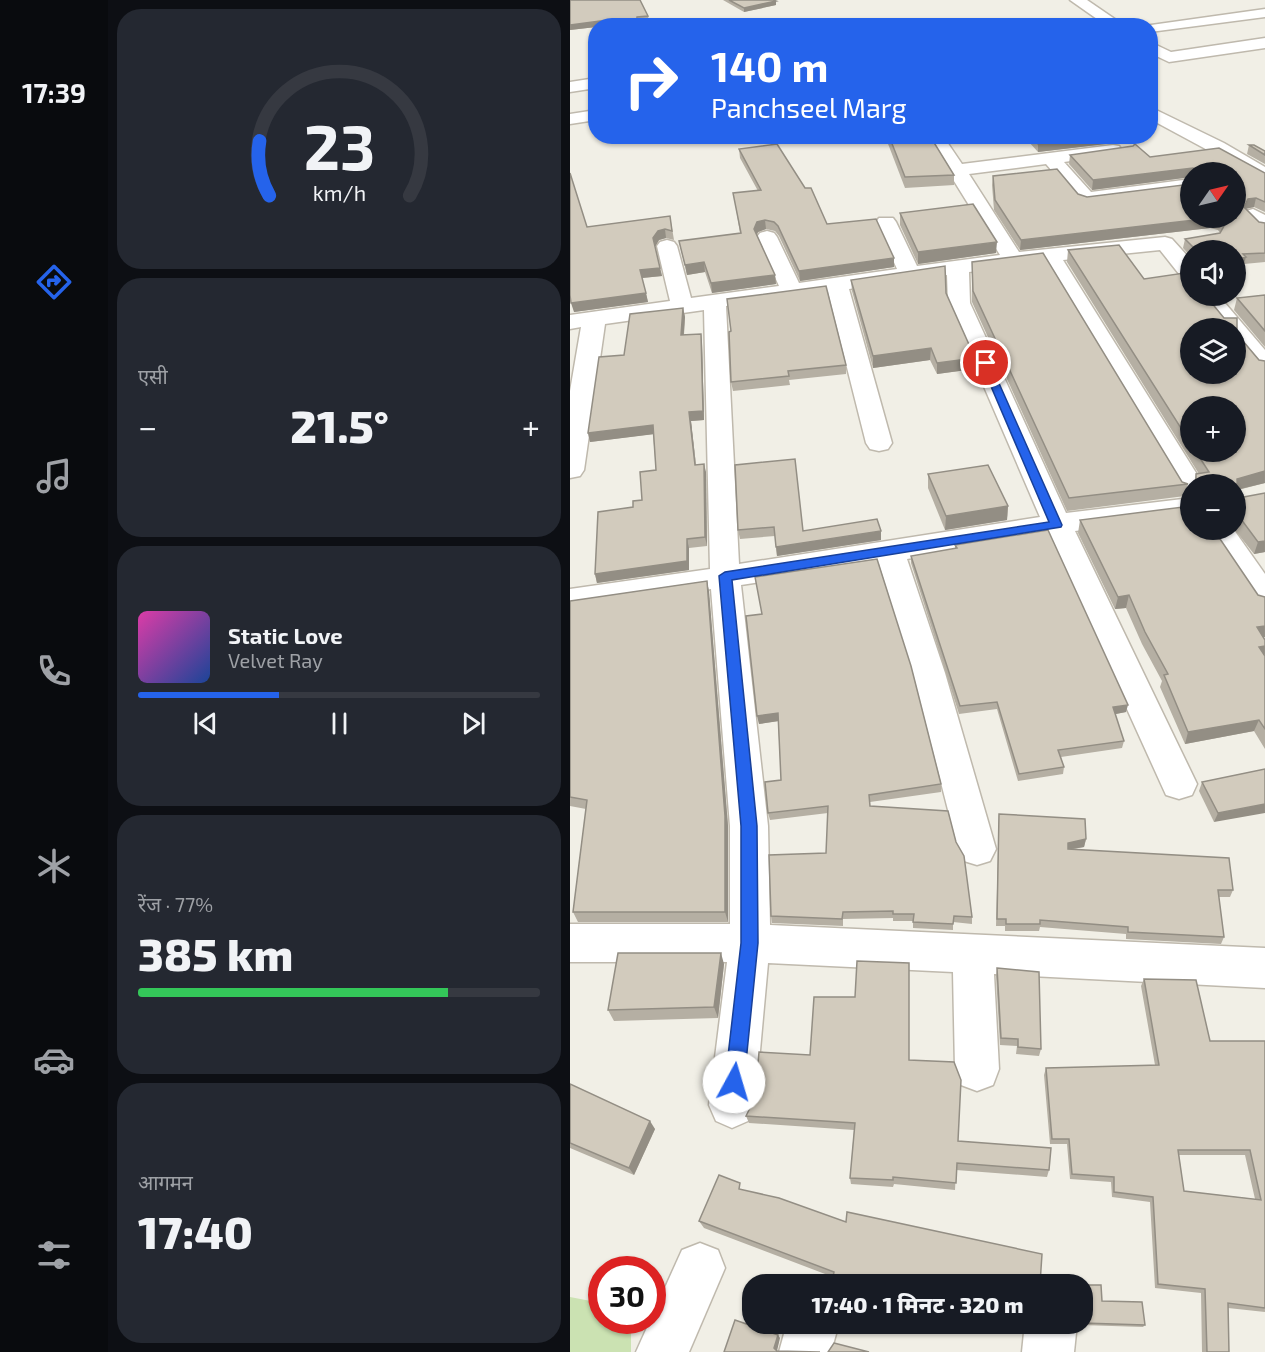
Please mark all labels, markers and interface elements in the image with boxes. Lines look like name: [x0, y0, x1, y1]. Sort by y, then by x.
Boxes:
text: 140 m: [711, 40, 828, 90]
icon: right: [612, 42, 690, 120]
text: 17:39: [22, 76, 86, 108]
text: Panchseel Marg: [711, 91, 907, 123]
text: 23: [303, 108, 375, 183]
north arrow: [1180, 162, 1246, 228]
map controls: [1180, 162, 1246, 540]
text: km/h: [312, 180, 366, 205]
button: sound: [1180, 240, 1246, 306]
icon: directions: [33, 261, 75, 303]
button: layers: [1180, 318, 1246, 384]
pin: [960, 337, 1011, 388]
icon: arrive: [969, 346, 1002, 379]
text: एसी: [138, 364, 168, 388]
button: +: [1180, 396, 1246, 462]
text: 21.5°: [290, 398, 389, 452]
text: −: [138, 406, 157, 446]
text: +: [522, 406, 540, 446]
icon: music: [33, 455, 75, 497]
button: −: [1180, 474, 1246, 540]
text: Static Love: [228, 622, 343, 648]
text: Velvet Ray: [228, 648, 323, 672]
icon: phone: [33, 650, 75, 692]
icon: previous: [189, 707, 222, 740]
icon: pause: [323, 707, 356, 740]
icon: next: [457, 707, 490, 740]
icon: climate: [33, 845, 75, 887]
text: रेंज · 77%: [138, 892, 213, 916]
text: 385 km: [138, 926, 293, 980]
icon: car: [33, 1039, 75, 1081]
position arrow: [702, 1050, 766, 1114]
text: आगमन: [138, 1170, 193, 1194]
text: 17:40: [138, 1204, 253, 1258]
icon: filters: [33, 1234, 75, 1276]
speed limit sign: 30: [588, 1256, 666, 1334]
text: 17:40 · 1 मिनट · 320 m: [811, 1291, 1024, 1317]

